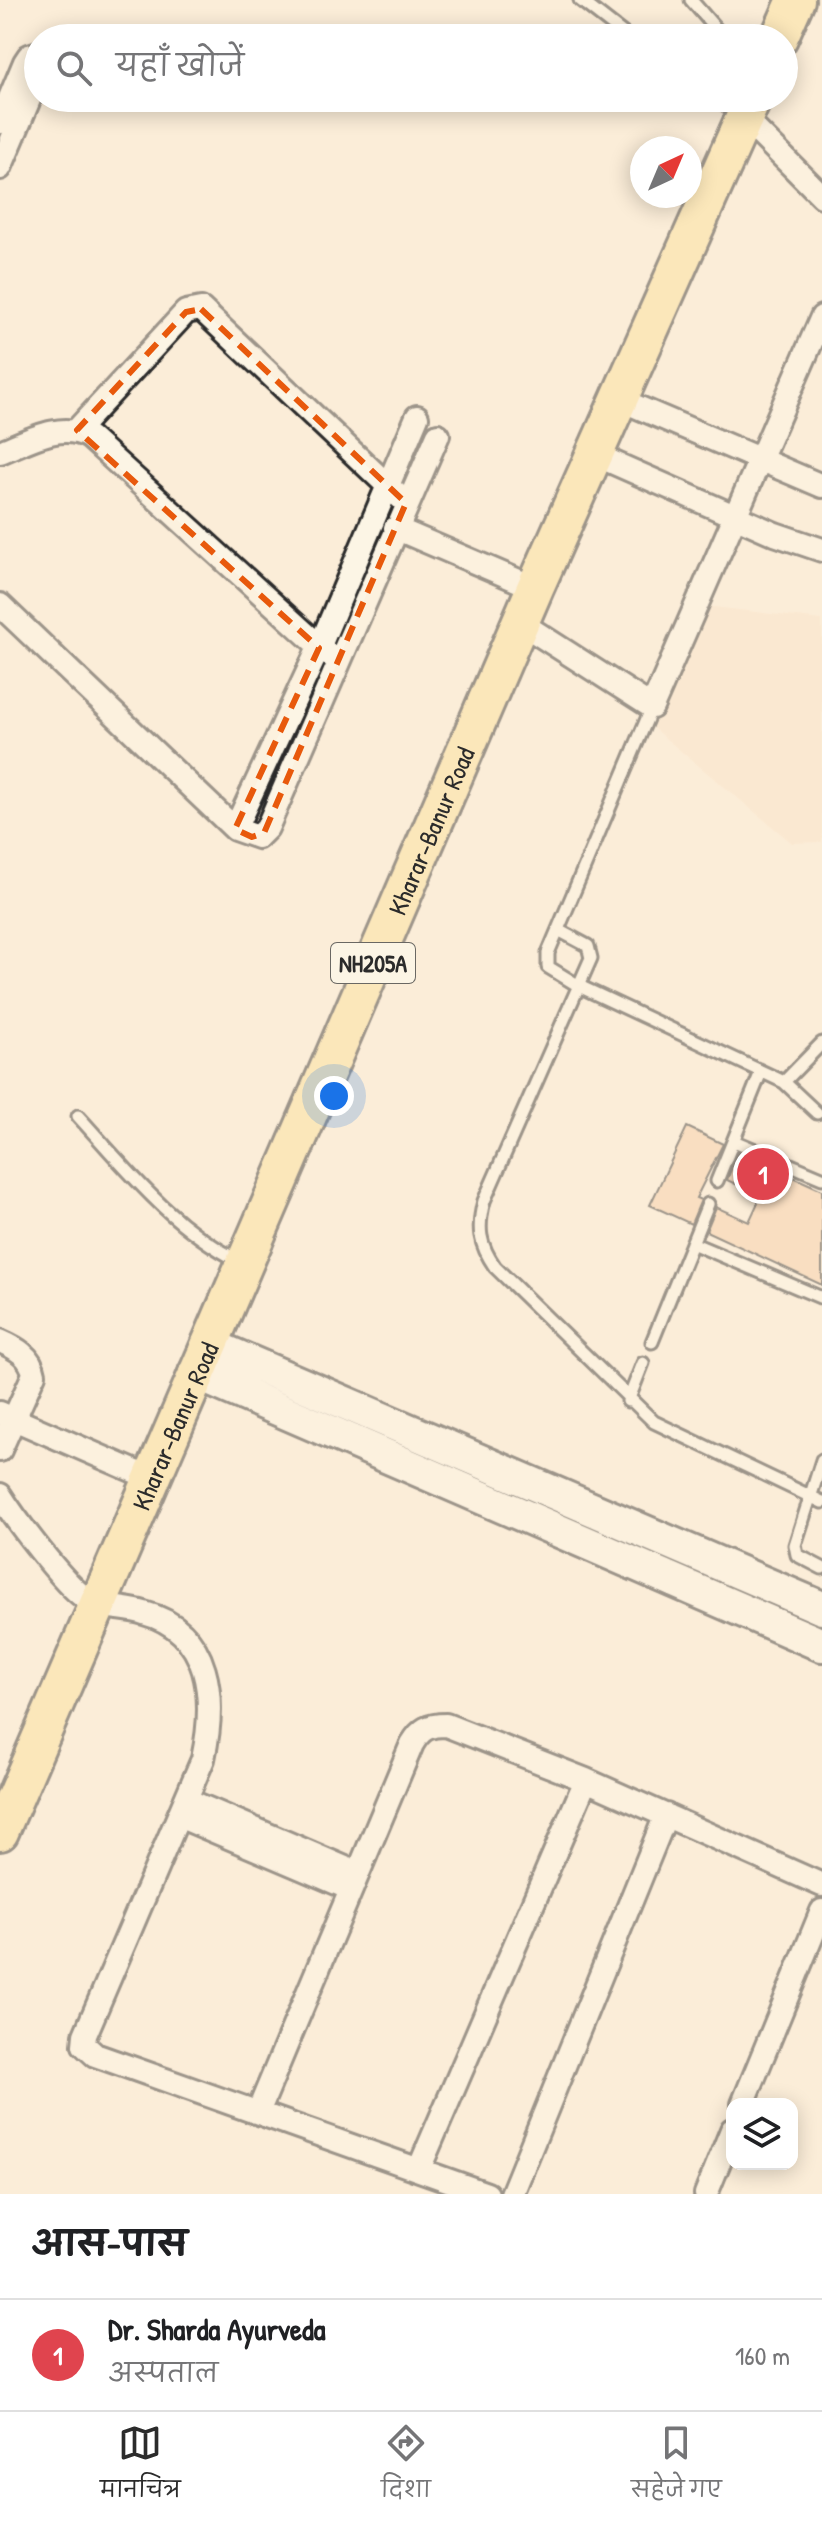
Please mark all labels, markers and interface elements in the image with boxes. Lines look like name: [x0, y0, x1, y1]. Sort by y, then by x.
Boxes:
search box: [24, 24, 798, 112]
text: यहाँ खोजें: [116, 45, 244, 85]
icon: search: [52, 46, 96, 90]
north arrow: [630, 136, 702, 208]
street label: Kharar-Banur Road: [379, 741, 482, 920]
road number: NH205A: [331, 943, 415, 983]
your location: [314, 1076, 354, 1116]
pin: 1: [737, 1144, 789, 1204]
street label: Kharar-Banur Road: [123, 1337, 226, 1515]
map controls: [726, 2098, 798, 2170]
button: layers: [726, 2098, 798, 2170]
text: आस-पास: [32, 2220, 187, 2266]
text: Dr. Sharda Ayurveda: [108, 2309, 325, 2349]
text: 1: [53, 2338, 63, 2373]
text: 160 m: [735, 2338, 790, 2373]
text: अस्पताल: [108, 2355, 218, 2390]
tab: मानचित्र: [100, 2421, 181, 2514]
tab: दिशा: [381, 2421, 431, 2514]
tab: सहेजे गए: [631, 2421, 722, 2514]

